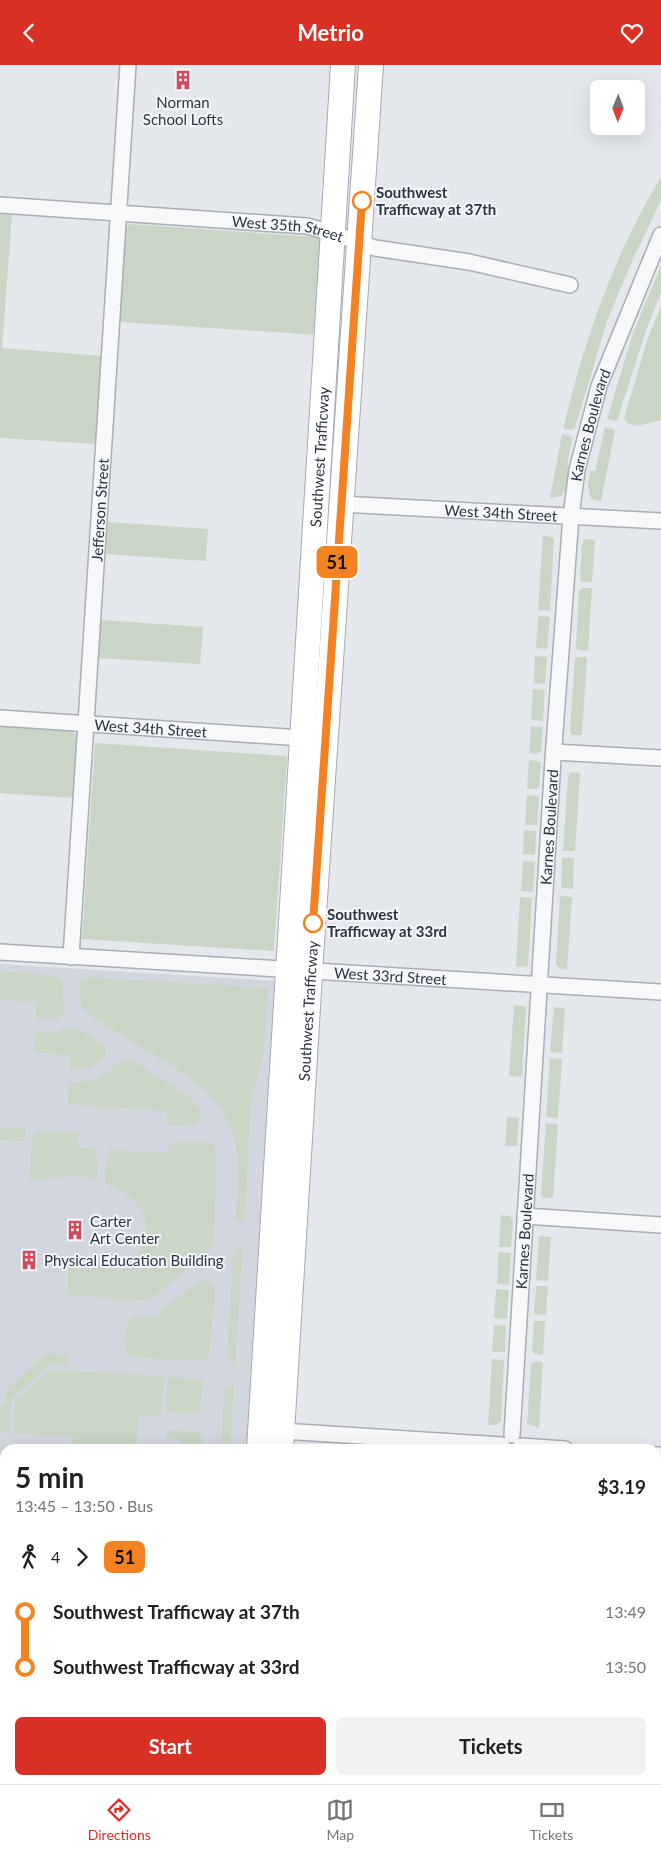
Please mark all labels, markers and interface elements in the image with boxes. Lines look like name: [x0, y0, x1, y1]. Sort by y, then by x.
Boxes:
icon: back: [15, 19, 43, 47]
text: Metrio: [297, 19, 364, 46]
icon: heart: [618, 19, 646, 47]
building icon: Norman School Lofts: [172, 69, 194, 91]
north arrow: [590, 80, 645, 135]
map controls: [590, 80, 645, 135]
place label: Norman School Lofts: [143, 93, 223, 128]
place label: Southwest Trafficway at 37th: [376, 183, 496, 218]
marker: Southwest Trafficway at 37th: [352, 191, 372, 211]
street label: West 35th Street: [231, 212, 347, 246]
street label: Karnes Boulevard: [567, 366, 614, 482]
street label: Southwest Trafficway: [306, 386, 332, 528]
street label: Jefferson Street: [87, 457, 112, 562]
street label: West 34th Street: [444, 501, 558, 525]
line badge: 51: [314, 546, 360, 578]
text: 51: [327, 551, 347, 573]
street label: West 34th Street: [94, 715, 208, 741]
street label: Karnes Boulevard: [536, 769, 561, 886]
place label: Southwest Trafficway at 33rd: [327, 905, 447, 940]
marker: Southwest Trafficway at 33rd: [303, 913, 323, 933]
street label: Southwest Trafficway: [294, 940, 321, 1082]
street label: West 33rd Street: [333, 963, 448, 988]
street label: Karnes Boulevard: [512, 1173, 537, 1290]
place label: Carter Art Center: [90, 1212, 160, 1247]
building icon: Carter Art Center: [64, 1219, 86, 1241]
building icon: Physical Education Building: [18, 1249, 40, 1271]
place label: Physical Education Building: [44, 1251, 224, 1269]
text: 5 min: [15, 1460, 84, 1494]
text: $3.19: [597, 1475, 646, 1498]
text: 13:45 – 13:50 · Bus: [15, 1496, 153, 1515]
icon: walk: [15, 1543, 43, 1571]
icon: forward: [68, 1543, 96, 1571]
text: 51: [114, 1546, 135, 1568]
text: 4: [51, 1547, 60, 1566]
text: Southwest Trafficway at 37th: [53, 1600, 300, 1623]
text: 13:49: [605, 1602, 646, 1621]
text: Southwest Trafficway at 33rd: [53, 1655, 300, 1678]
text: 13:50: [605, 1657, 646, 1676]
button: Start: [15, 1717, 326, 1775]
button: Tickets: [336, 1717, 646, 1775]
tab: Directions: [88, 1796, 151, 1843]
tab: Map: [326, 1796, 354, 1843]
tab: Tickets: [530, 1796, 573, 1843]

